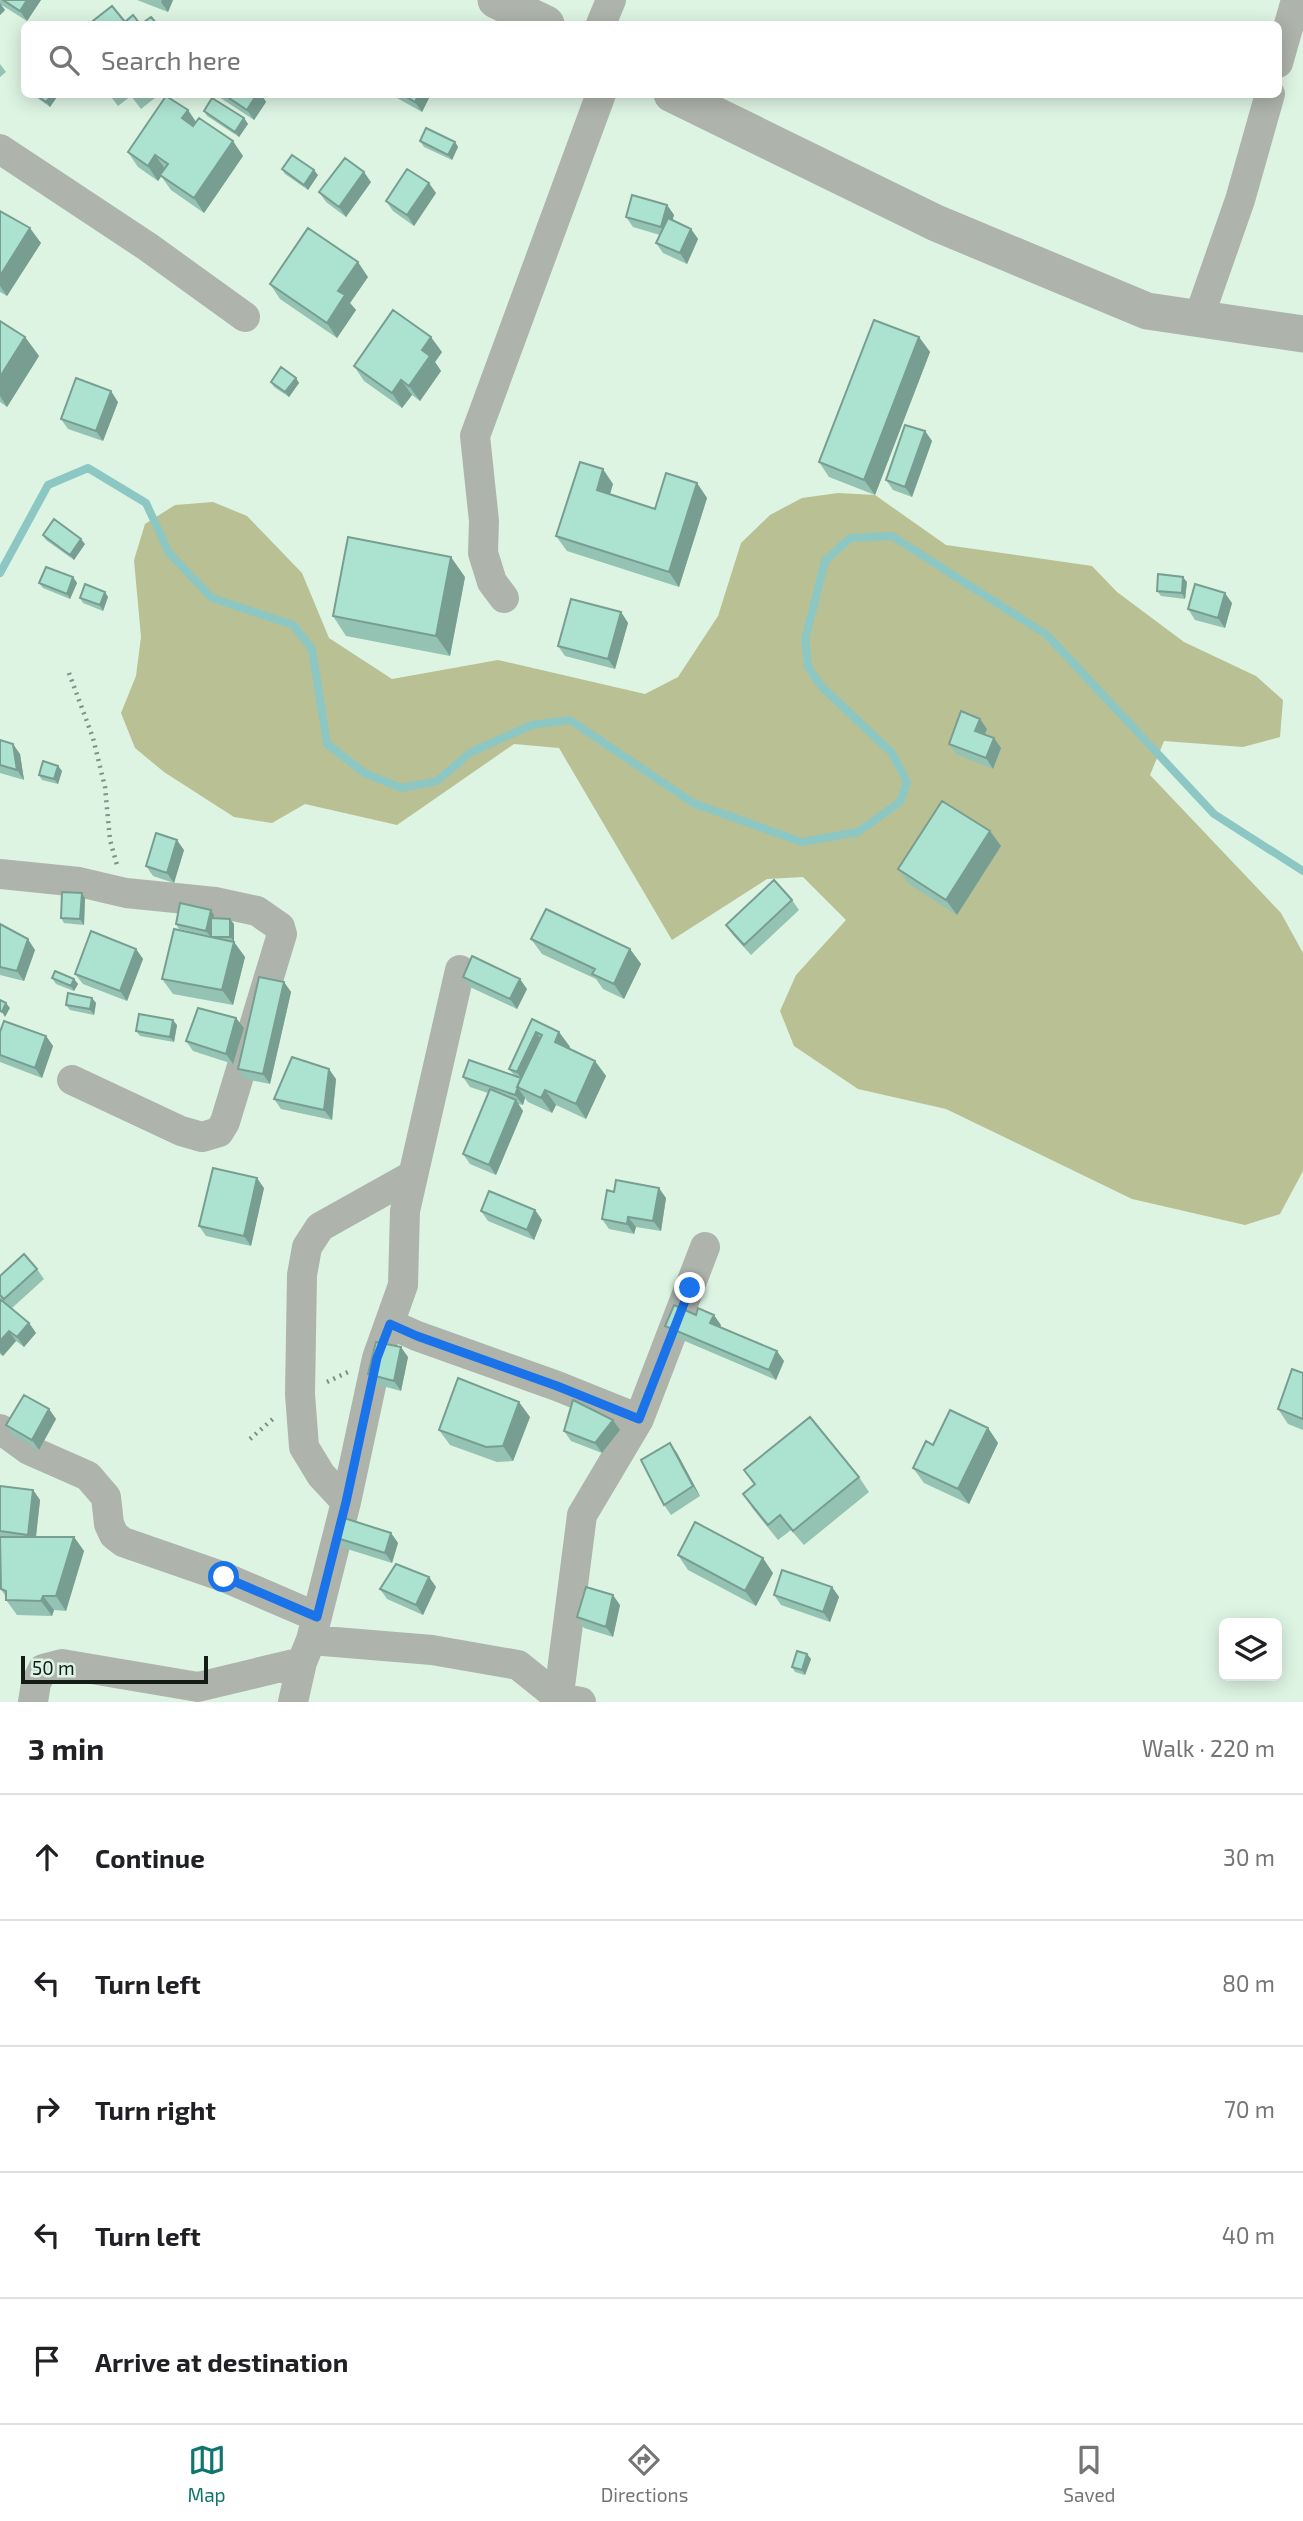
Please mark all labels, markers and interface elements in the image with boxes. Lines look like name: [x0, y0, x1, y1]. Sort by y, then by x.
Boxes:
search box: [21, 21, 1282, 98]
icon: search: [45, 41, 83, 79]
text: Search here: [101, 44, 241, 75]
route end: [674, 1272, 705, 1303]
route start: [208, 1561, 239, 1592]
map controls: [1219, 1618, 1282, 1681]
button: layers: [1219, 1618, 1282, 1681]
scale bar: [21, 1653, 208, 1685]
text: 50 m: [32, 1656, 75, 1679]
text: 3 min: [28, 1730, 104, 1766]
text: Walk · 220 m: [1142, 1734, 1275, 1762]
icon: ahead: [28, 1838, 66, 1876]
text: Continue: [95, 1842, 205, 1873]
text: 30 m: [1223, 1843, 1275, 1871]
icon: left: [28, 1964, 66, 2002]
text: Turn left: [95, 1968, 201, 1999]
text: 80 m: [1222, 1969, 1275, 1997]
icon: right: [28, 2090, 66, 2128]
text: Turn right: [95, 2094, 216, 2125]
text: 70 m: [1224, 2095, 1275, 2123]
icon: left: [28, 2216, 66, 2254]
text: Turn left: [95, 2220, 201, 2251]
text: 40 m: [1222, 2221, 1275, 2249]
icon: arrive: [28, 2342, 66, 2380]
text: Arrive at destination: [95, 2346, 348, 2377]
tab: Map: [188, 2441, 226, 2506]
tab: Directions: [601, 2441, 688, 2506]
tab: Saved: [1063, 2441, 1115, 2506]

